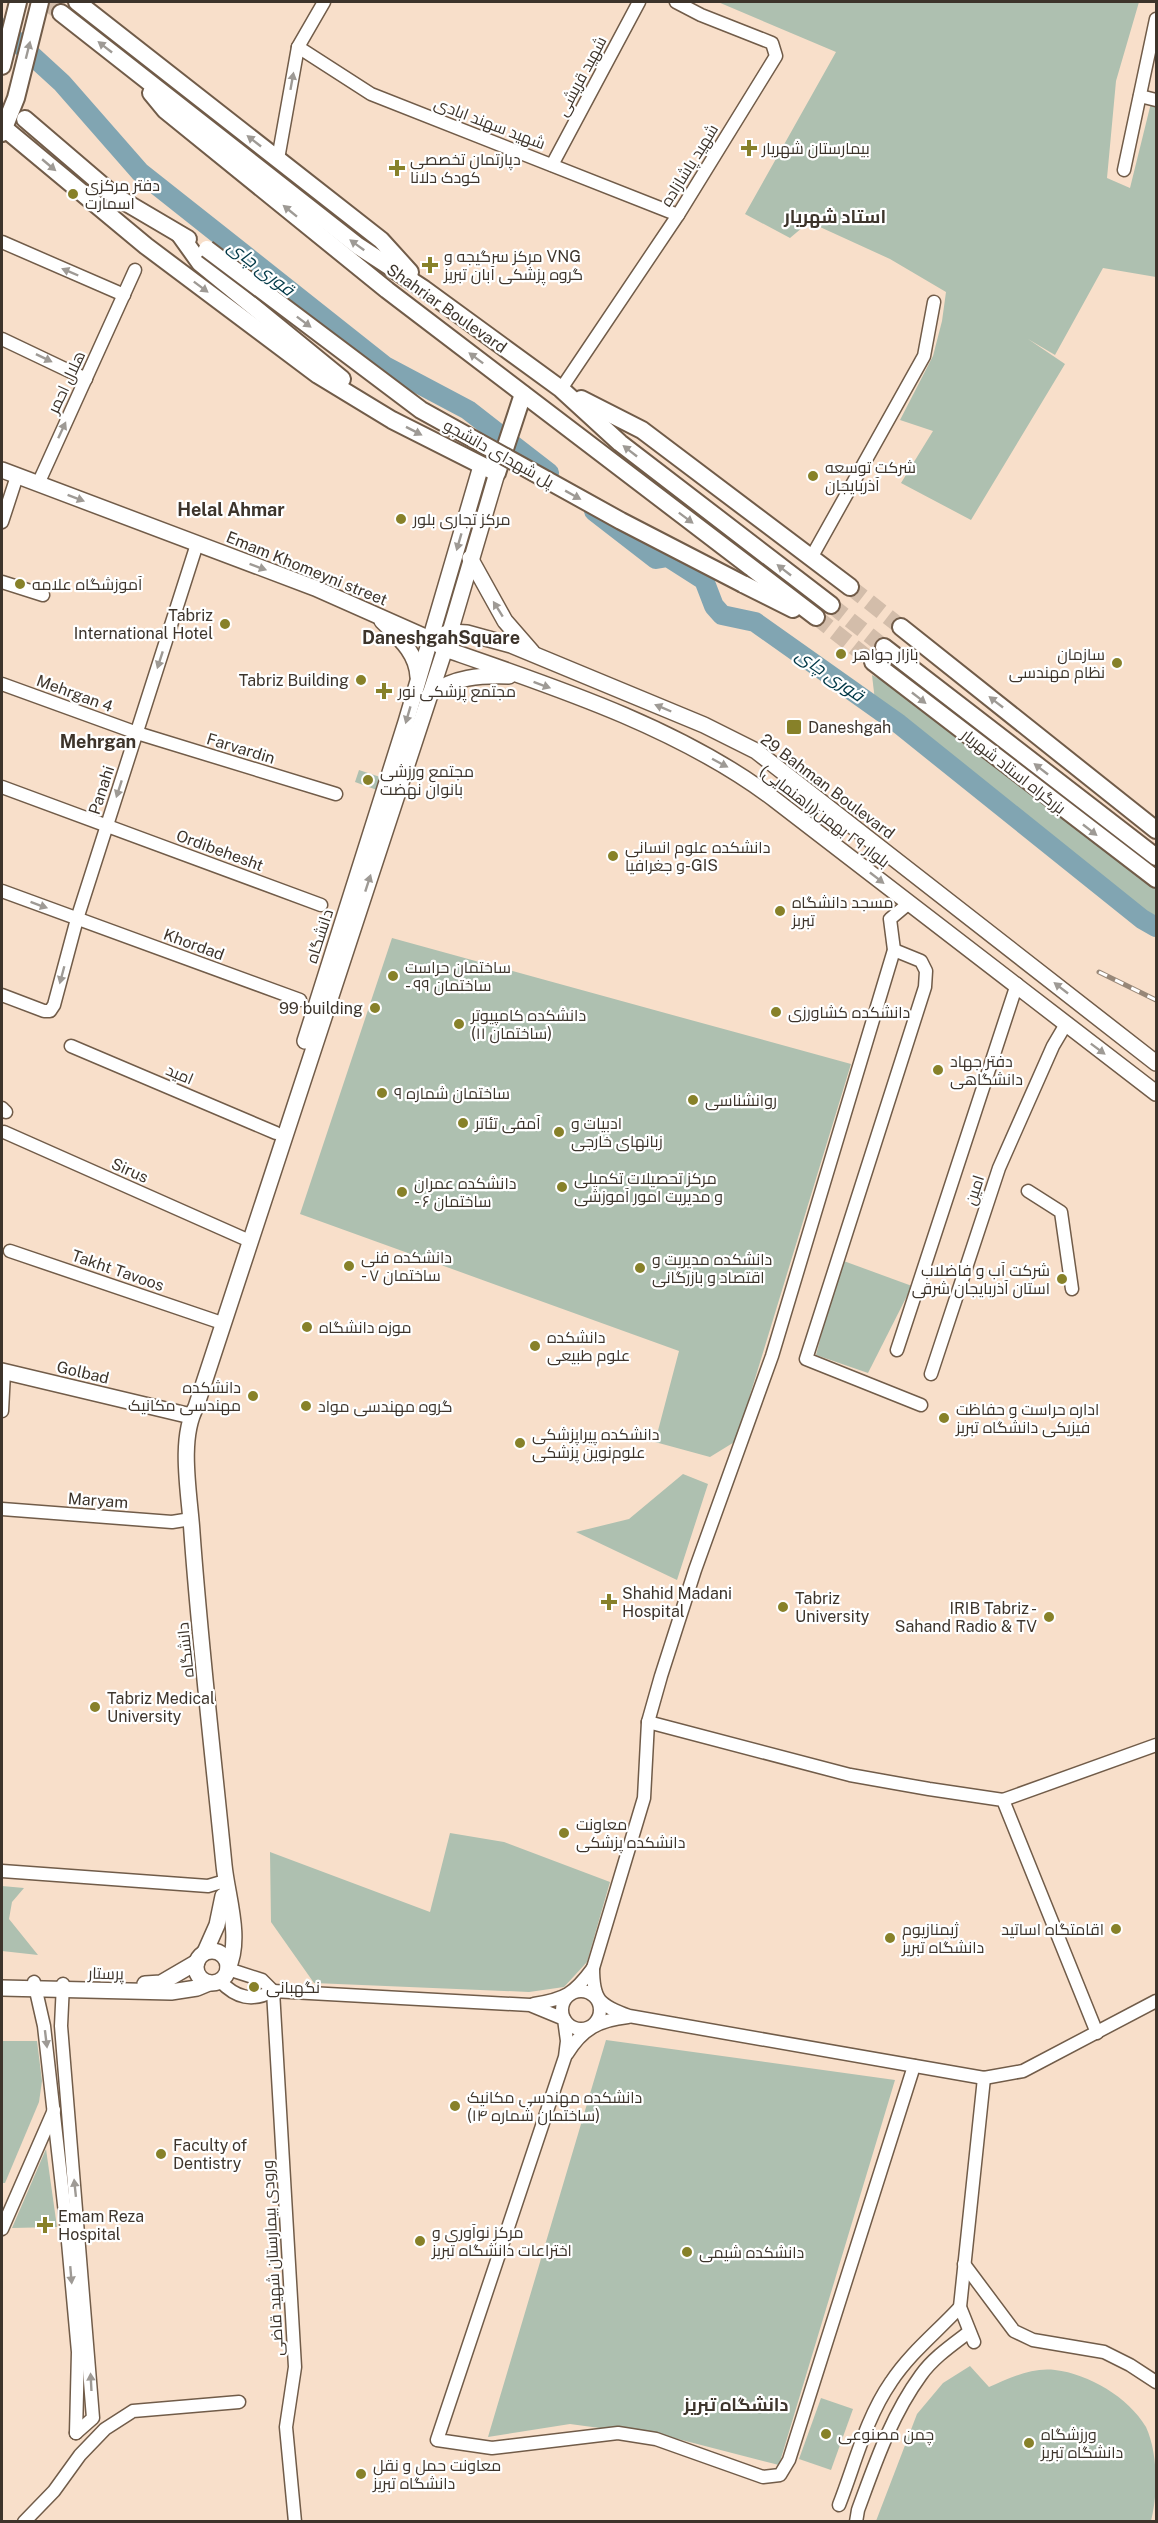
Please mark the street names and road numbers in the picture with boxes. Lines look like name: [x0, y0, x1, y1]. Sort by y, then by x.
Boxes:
street label: شهید قریشی: [552, 33, 611, 120]
street label: شهید سهند ابادی: [431, 94, 548, 154]
street label: شهید پاشازاده: [657, 121, 724, 211]
street label: Shahriar Boulevard: [383, 260, 510, 357]
street label: هلال احمر: [43, 348, 90, 418]
street label: پل شهدای دانشجو: [439, 415, 558, 494]
street label: Emam Khomeyni street: [224, 527, 390, 609]
street label: Mehrgan 4: [34, 671, 116, 716]
street label: بزرگراه استاد شهریار: [956, 724, 1069, 819]
street label: Farvardin: [204, 729, 277, 768]
street label: 29 Bahman Boulevard: [757, 730, 898, 843]
street label: بلوار ٢٩ بهمن(راهنمایی): [755, 761, 894, 872]
street label: Panahi: [85, 763, 118, 817]
street label: Ordibehesht: [174, 826, 266, 875]
street label: دانشگاه: [302, 907, 337, 965]
street label: Khordad: [161, 925, 227, 964]
street label: امید: [163, 1060, 196, 1089]
street label: Sirus: [108, 1154, 151, 1187]
street label: امین: [961, 1173, 989, 1208]
street label: Takht Tavoos: [69, 1246, 167, 1295]
street label: Golbad: [55, 1357, 111, 1388]
street label: Maryam: [67, 1489, 129, 1512]
street label: دانشگاه: [173, 1621, 198, 1679]
street label: پرستار: [87, 1964, 125, 1985]
street label: ورودی بیمارستان شهید قاضی: [258, 2159, 288, 2356]

